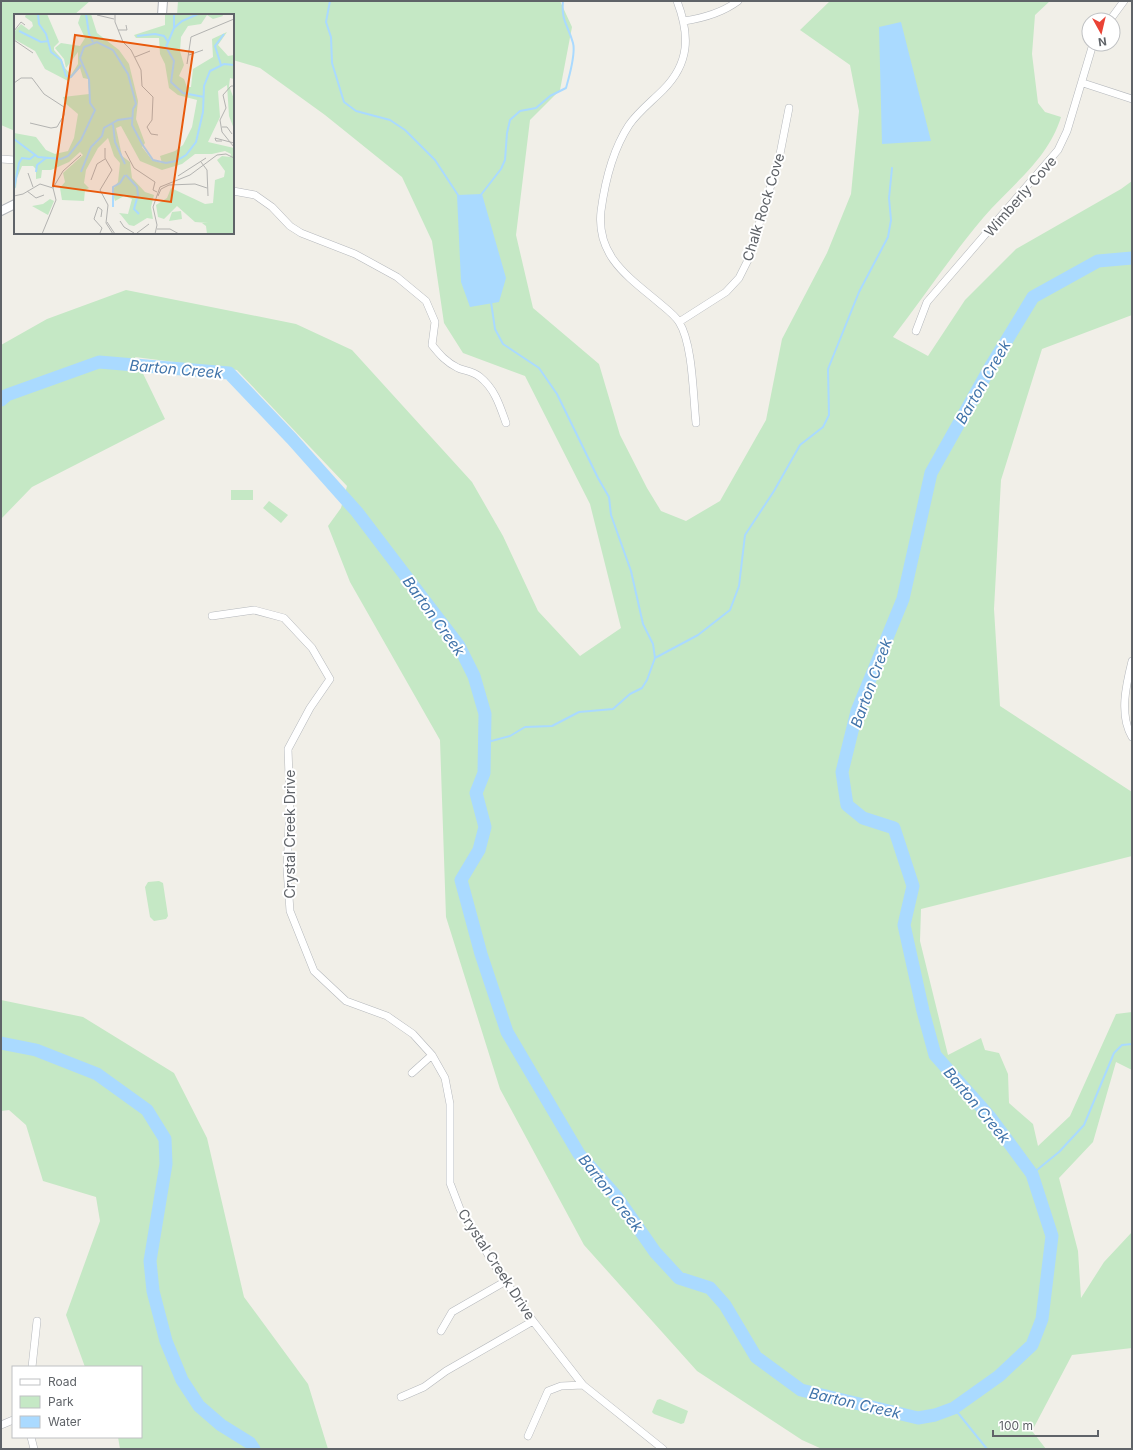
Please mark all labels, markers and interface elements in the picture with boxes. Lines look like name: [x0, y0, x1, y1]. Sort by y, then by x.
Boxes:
north arrow: [1081, 12, 1121, 52]
inset map: [14, 14, 234, 234]
text: N: [1097, 34, 1108, 49]
street label: Chalk Rock Cove: [738, 151, 788, 263]
street label: Wimberly Cove: [980, 152, 1060, 240]
water label: Barton Creek: [951, 336, 1015, 427]
water label: Barton Creek: [129, 355, 224, 383]
water label: Barton Creek: [399, 573, 470, 660]
water label: Barton Creek: [846, 635, 896, 730]
street label: Crystal Creek Drive: [281, 770, 298, 898]
water label: Barton Creek: [940, 1063, 1015, 1148]
water label: Barton Creek: [575, 1150, 648, 1236]
street label: Crystal Creek Drive: [455, 1205, 539, 1323]
legend: [12, 1366, 142, 1438]
text: Road: [48, 1374, 77, 1389]
water label: Barton Creek: [807, 1383, 903, 1423]
text: Park: [48, 1394, 74, 1409]
scale bar: [993, 1412, 1098, 1438]
text: Water: [48, 1414, 82, 1429]
text: 100 m: [999, 1418, 1033, 1433]

